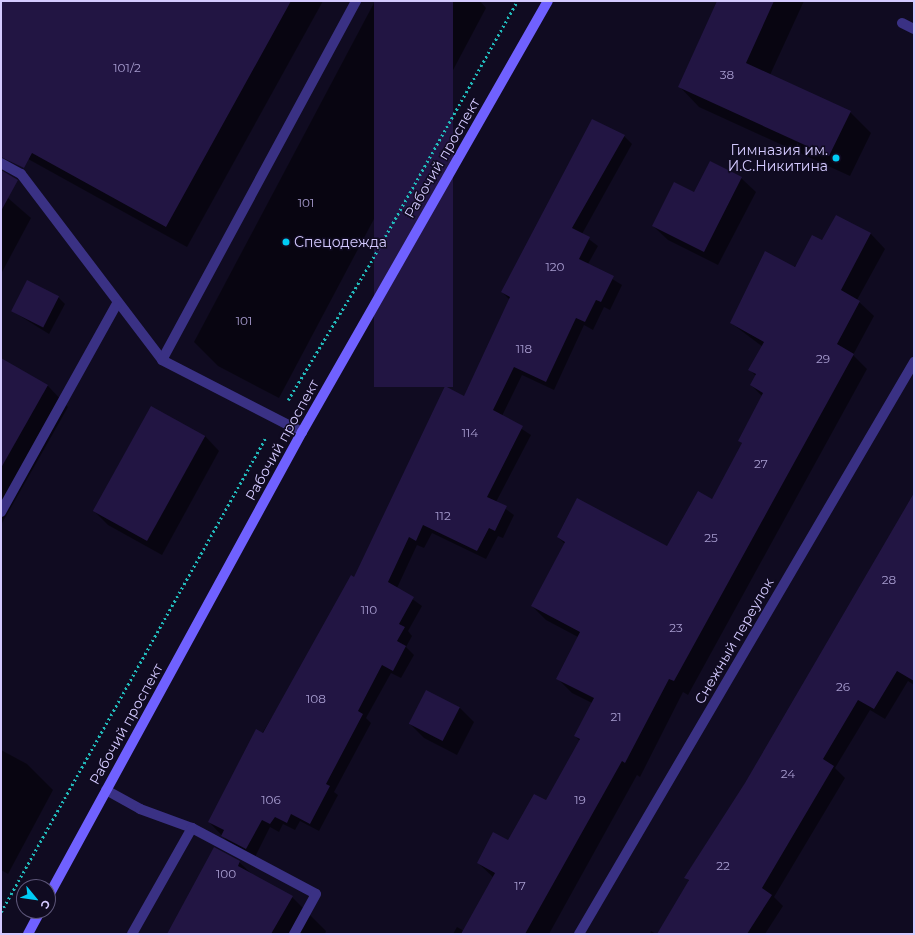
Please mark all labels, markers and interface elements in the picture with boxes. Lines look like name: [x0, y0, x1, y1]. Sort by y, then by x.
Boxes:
house number: 101/2: [113, 61, 141, 75]
house number: 38: [720, 68, 734, 82]
street label: Рабочий проспект: [401, 95, 483, 221]
place label: Гимназия им. И.С.Никитина: [728, 142, 828, 174]
marker: Гимназия им. И.С.Никитина: [831, 153, 841, 163]
house number: 101: [298, 196, 314, 210]
place label: Спецодежда: [294, 234, 387, 250]
marker: Спецодежда: [281, 237, 291, 247]
house number: 120: [545, 260, 565, 274]
house number: 101: [236, 314, 252, 328]
house number: 118: [516, 342, 532, 356]
house number: 29: [816, 352, 830, 366]
street label: Рабочий проспект: [242, 377, 322, 503]
house number: 114: [462, 426, 478, 440]
house number: 27: [754, 457, 768, 471]
house number: 112: [435, 509, 451, 523]
house number: 25: [704, 531, 718, 545]
house number: 28: [882, 573, 896, 587]
street label: Снежный переулок: [691, 575, 777, 707]
house number: 110: [361, 603, 377, 617]
house number: 23: [669, 621, 683, 635]
street label: Рабочий проспект: [86, 661, 166, 787]
house number: 26: [836, 680, 850, 694]
house number: 108: [306, 692, 326, 706]
house number: 21: [610, 710, 622, 724]
house number: 24: [781, 767, 795, 781]
house number: 106: [261, 793, 281, 807]
house number: 19: [574, 793, 586, 807]
house number: 22: [716, 859, 730, 873]
house number: 100: [216, 867, 236, 881]
north arrow: [16, 879, 56, 919]
house number: 17: [514, 879, 526, 893]
text: С: [38, 897, 54, 911]

